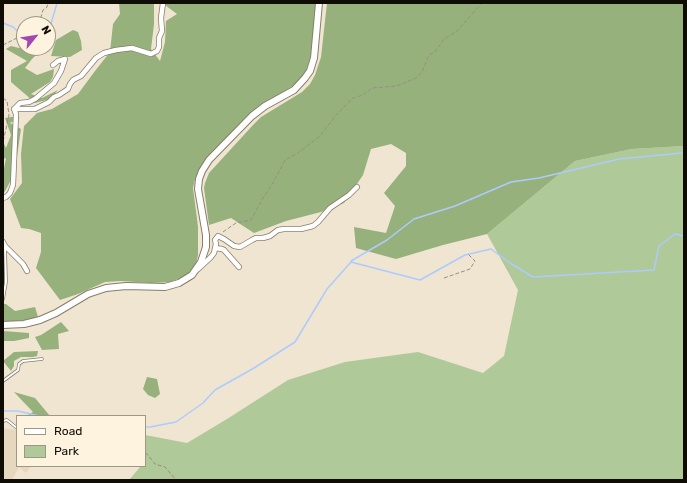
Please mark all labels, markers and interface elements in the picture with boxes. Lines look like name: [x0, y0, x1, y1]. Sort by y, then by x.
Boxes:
north arrow: [16, 16, 56, 56]
text: N: [38, 24, 54, 37]
legend: [16, 415, 146, 467]
text: Road: [54, 424, 82, 438]
text: Park: [54, 444, 79, 458]

